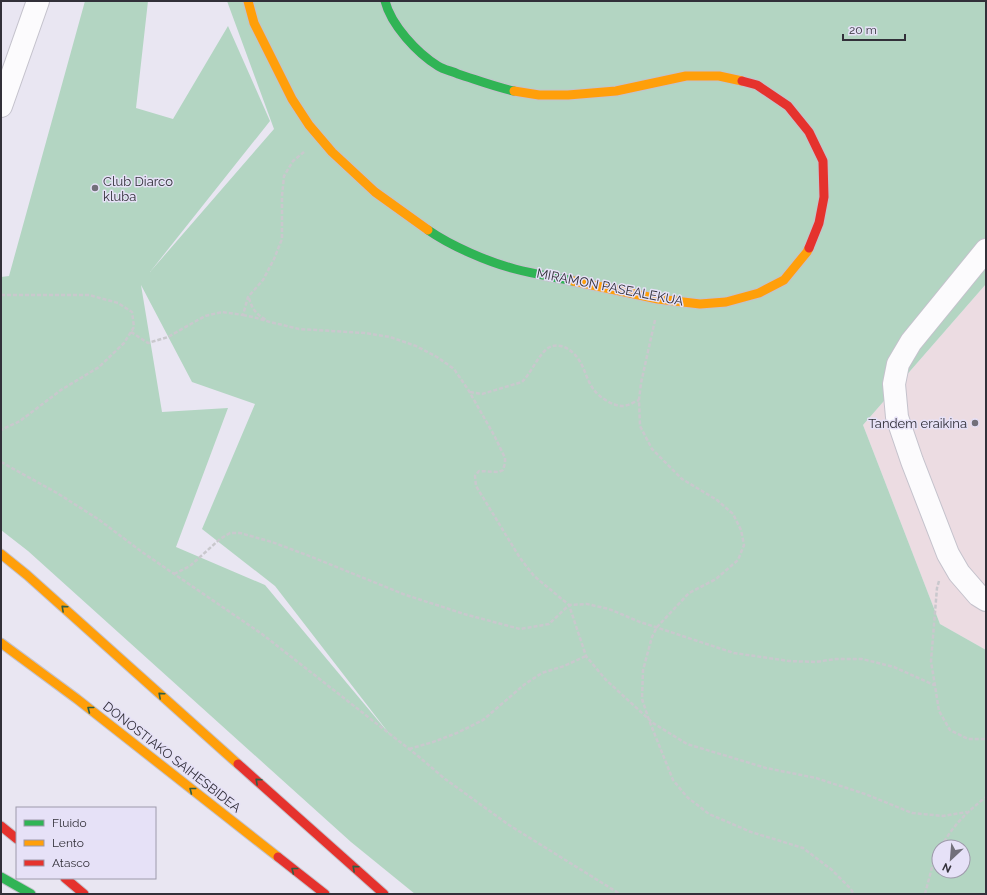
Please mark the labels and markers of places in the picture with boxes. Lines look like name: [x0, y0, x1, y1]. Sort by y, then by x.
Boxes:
place label: Club Diarco kluba: [103, 174, 173, 204]
marker: Club Diarco kluba: [90, 183, 100, 193]
place label: Tandem eraikina: [868, 416, 967, 431]
marker: Tandem eraikina: [970, 418, 980, 428]

